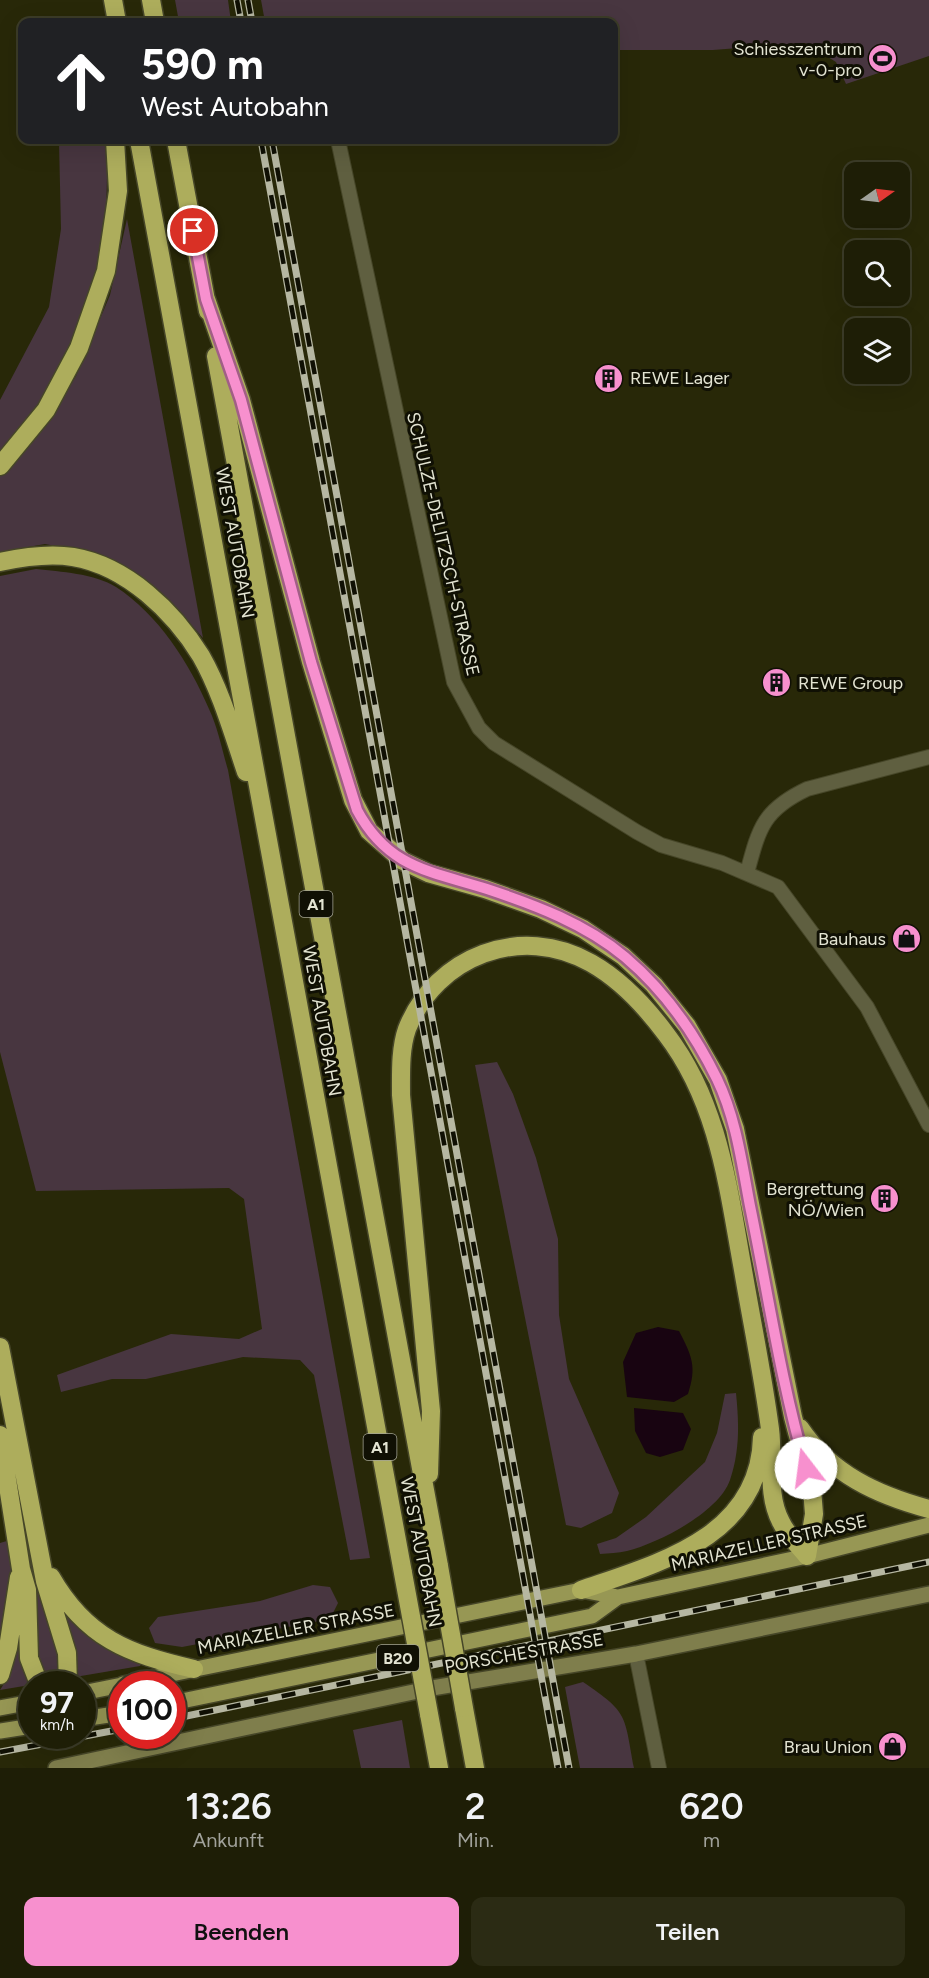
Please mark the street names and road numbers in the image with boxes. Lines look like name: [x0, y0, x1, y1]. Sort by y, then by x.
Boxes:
street label: SCHULZE-DELITZSCH-STRASSE: [402, 410, 484, 678]
street label: WEST AUTOBAHN: [211, 466, 259, 620]
road number: A1: [300, 891, 332, 917]
street label: WEST AUTOBAHN: [298, 944, 346, 1098]
road number: A1: [364, 1434, 397, 1460]
street label: WEST AUTOBAHN: [396, 1475, 446, 1629]
street label: MARIAZELLER STRASSE: [669, 1510, 869, 1576]
street label: MARIAZELLER STRASSE: [196, 1599, 396, 1659]
street label: PORSCHESTRASSE: [443, 1628, 605, 1678]
road number: B20: [377, 1645, 419, 1671]

